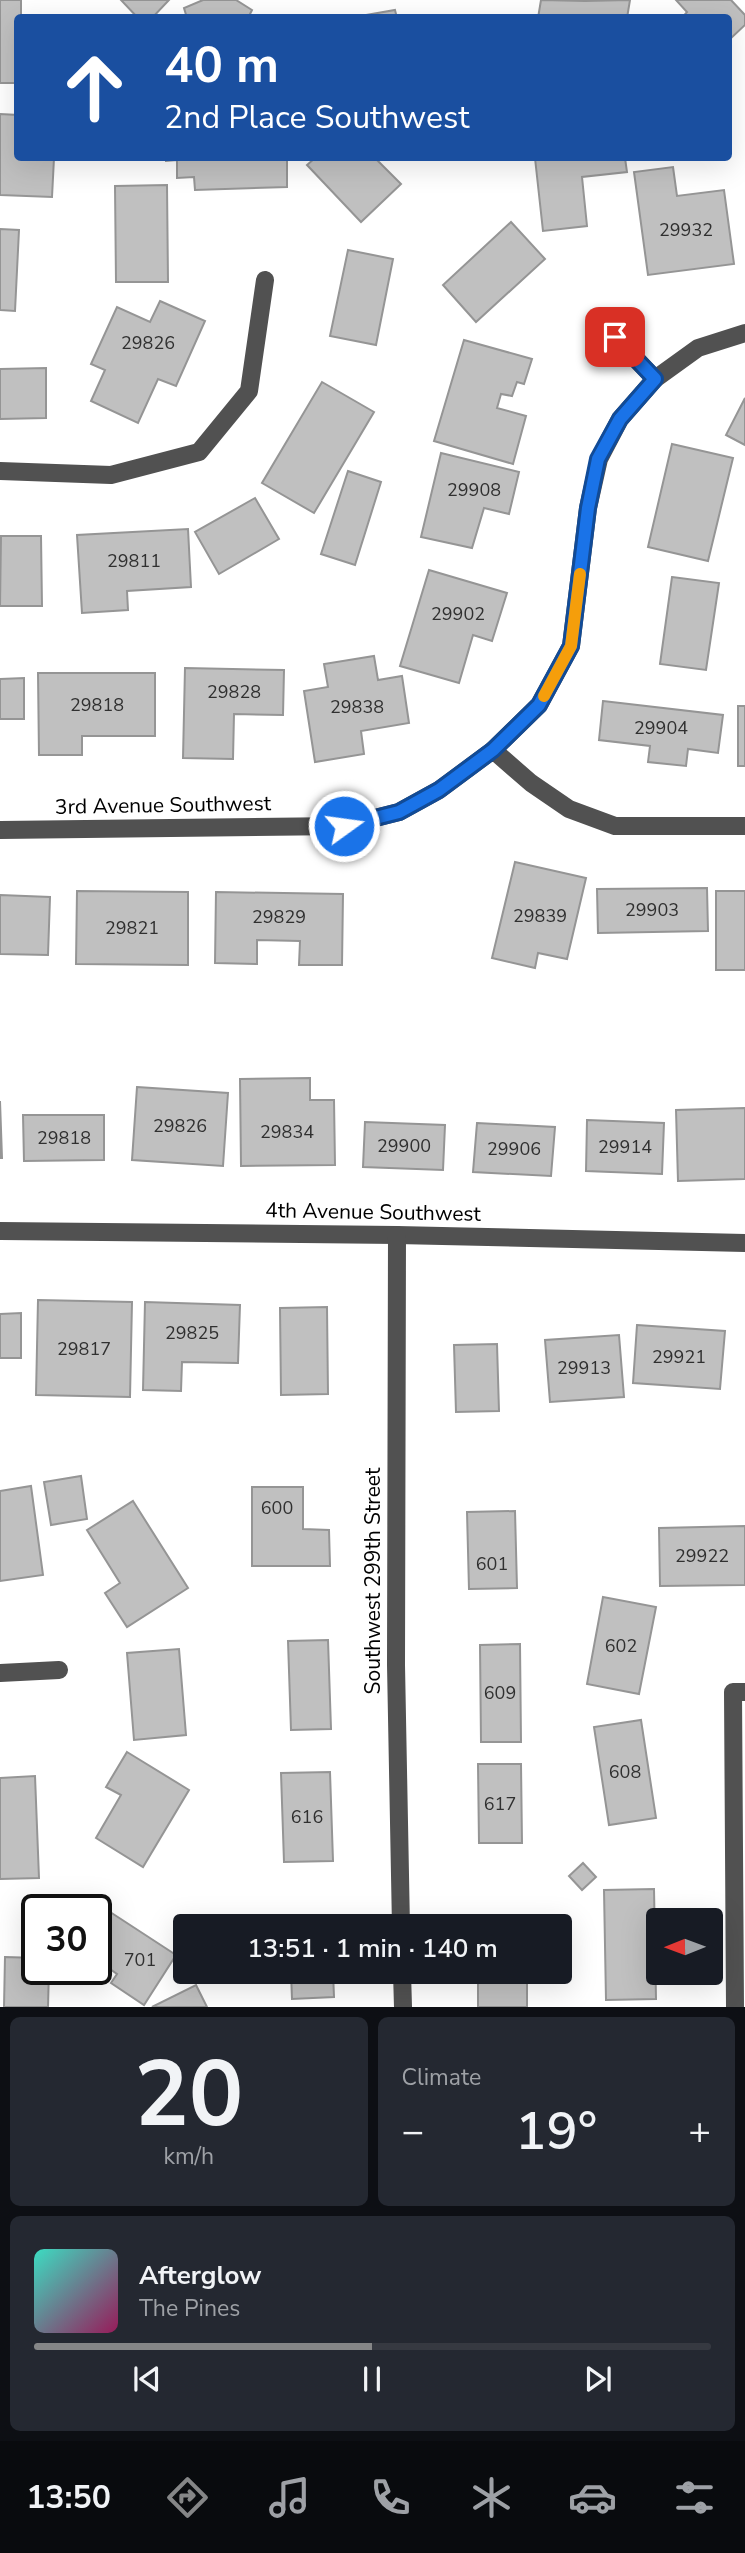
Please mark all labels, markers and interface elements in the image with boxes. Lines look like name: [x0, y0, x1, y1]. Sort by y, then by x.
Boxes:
text: 40 m: [164, 32, 279, 99]
icon: ahead: [49, 42, 140, 133]
text: 2nd Place Southwest: [164, 96, 469, 139]
house number: 29932: [659, 218, 713, 242]
pin: [585, 307, 645, 367]
icon: arrive: [596, 318, 634, 356]
house number: 29826: [121, 331, 175, 355]
house number: 29908: [447, 478, 501, 502]
house number: 29811: [107, 549, 161, 573]
house number: 29902: [431, 602, 485, 626]
house number: 29828: [207, 680, 261, 704]
house number: 29818: [70, 693, 124, 717]
house number: 29838: [330, 695, 384, 719]
house number: 29904: [634, 716, 688, 740]
street label: 3rd Avenue Southwest: [55, 789, 272, 821]
position arrow: [307, 789, 381, 863]
house number: 29903: [625, 898, 679, 922]
house number: 29839: [513, 904, 567, 928]
house number: 29829: [252, 905, 306, 929]
house number: 29821: [105, 916, 159, 940]
house number: 29826: [153, 1114, 207, 1138]
house number: 29834: [260, 1120, 314, 1144]
house number: 29818: [37, 1126, 91, 1150]
house number: 29900: [377, 1134, 431, 1158]
house number: 29914: [598, 1135, 652, 1159]
house number: 29906: [487, 1137, 541, 1161]
street label: 4th Avenue Southwest: [265, 1196, 482, 1228]
house number: 29825: [165, 1321, 219, 1345]
house number: 29817: [57, 1337, 111, 1361]
house number: 29921: [652, 1345, 706, 1369]
house number: 29913: [557, 1356, 611, 1380]
street label: Southwest 299th Street: [359, 1467, 387, 1694]
house number: 600: [261, 1496, 293, 1520]
house number: 29922: [675, 1544, 729, 1568]
house number: 601: [476, 1552, 508, 1576]
house number: 602: [605, 1634, 637, 1658]
house number: 609: [484, 1681, 516, 1705]
house number: 608: [609, 1760, 641, 1784]
house number: 617: [484, 1792, 516, 1816]
house number: 616: [291, 1805, 323, 1829]
speed limit sign: 30: [21, 1894, 112, 1985]
north arrow: [646, 1908, 723, 1984]
map controls: [646, 1908, 723, 1985]
text: 13:51 · 1 min · 140 m: [247, 1931, 498, 1966]
house number: 701: [124, 1948, 156, 1972]
text: 20: [134, 2033, 243, 2157]
text: Climate: [402, 2062, 481, 2093]
text: 19°: [515, 2096, 597, 2167]
text: −: [402, 2106, 424, 2157]
text: +: [688, 2106, 711, 2157]
text: km/h: [163, 2141, 214, 2172]
text: Afterglow: [139, 2258, 262, 2293]
text: The Pines: [139, 2293, 240, 2324]
icon: previous: [128, 2360, 166, 2398]
icon: pause: [353, 2360, 391, 2398]
icon: next: [579, 2360, 617, 2398]
icon: directions: [163, 2473, 212, 2522]
icon: music: [265, 2473, 314, 2522]
icon: phone: [366, 2473, 415, 2522]
icon: climate: [467, 2473, 516, 2522]
icon: car: [568, 2473, 617, 2522]
icon: filters: [670, 2473, 719, 2522]
text: 13:50: [26, 2476, 111, 2519]

